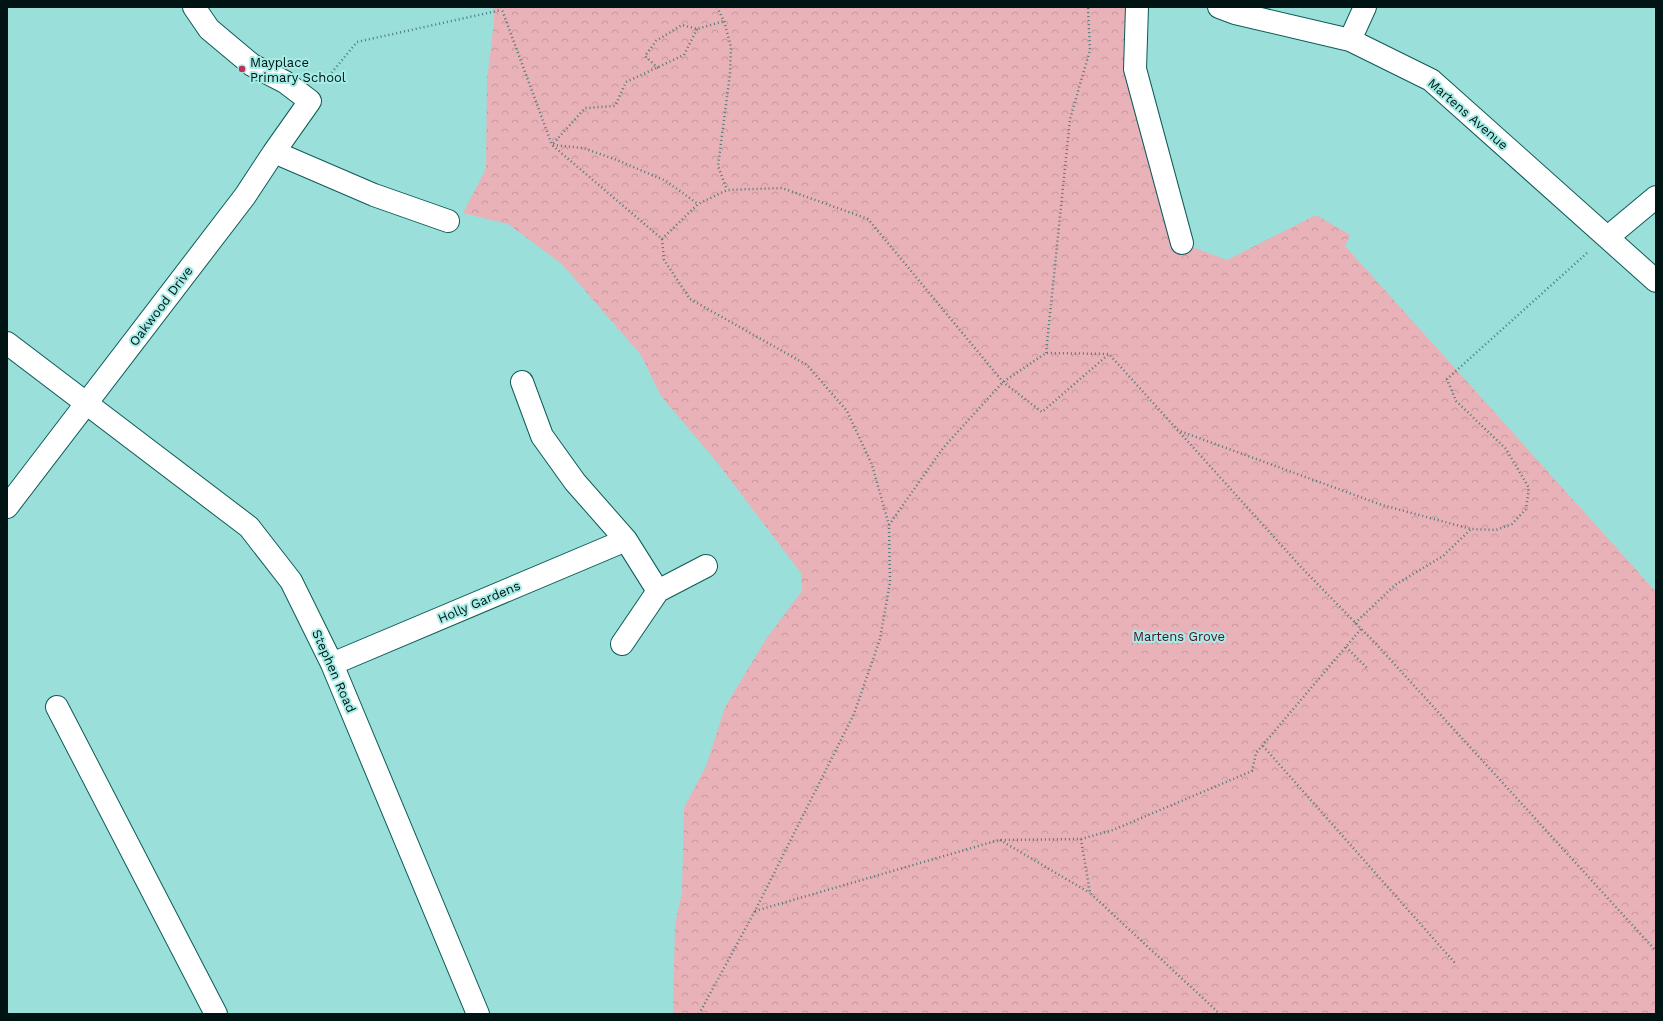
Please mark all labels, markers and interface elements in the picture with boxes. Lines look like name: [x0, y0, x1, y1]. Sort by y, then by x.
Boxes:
place label: Mayplace Primary School: [250, 55, 346, 85]
marker: Mayplace Primary School: [237, 64, 247, 74]
street label: Martens Avenue: [1425, 75, 1511, 153]
street label: Oakwood Drive: [126, 263, 196, 349]
street label: Holly Gardens: [436, 578, 523, 626]
street label: Stephen Road: [309, 627, 359, 715]
park label: Martens Grove: [1133, 629, 1225, 644]

